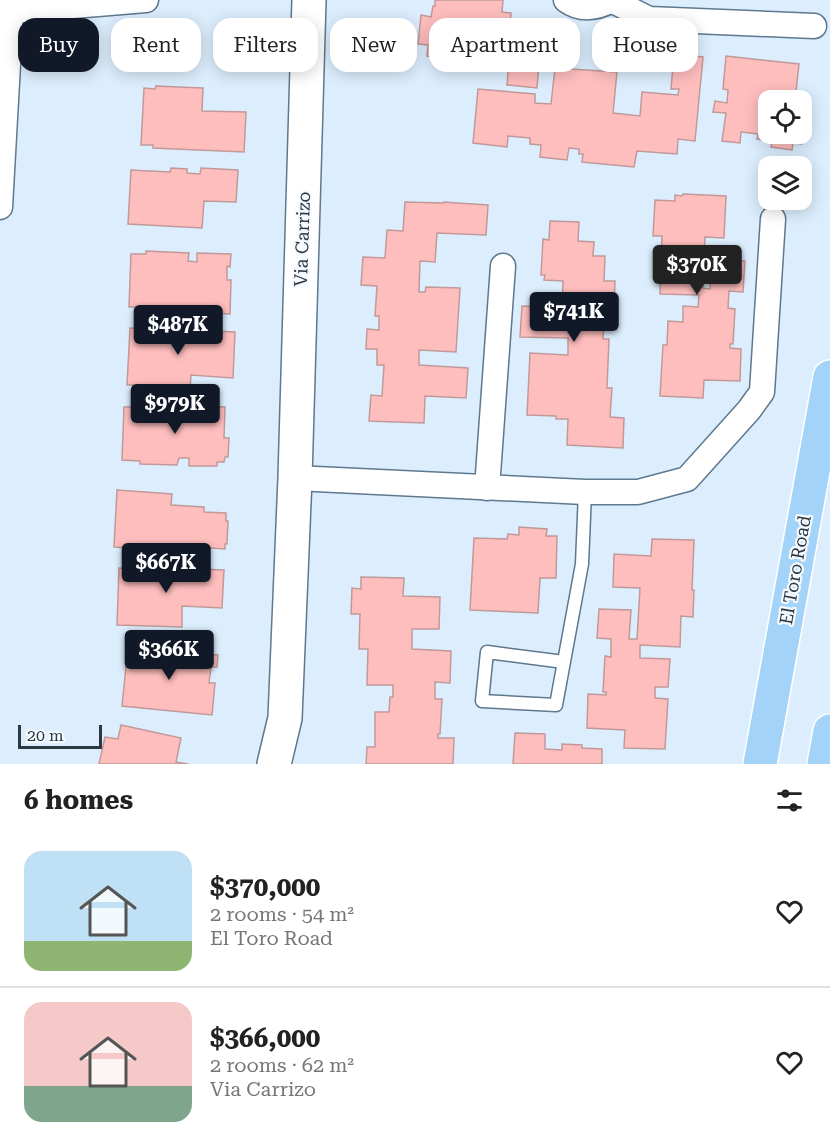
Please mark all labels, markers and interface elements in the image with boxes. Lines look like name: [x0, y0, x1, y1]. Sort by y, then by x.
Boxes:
chip: Buy: [18, 18, 99, 72]
chip: Rent: [111, 18, 201, 72]
chip: Filters: [213, 18, 318, 72]
chip: New: [330, 18, 417, 72]
chip: Apartment: [429, 18, 580, 72]
chip: House: [592, 18, 698, 72]
map controls: [758, 90, 812, 210]
button: locate: [758, 90, 812, 144]
button: layers: [758, 156, 812, 210]
street label: Via Carrizo: [290, 191, 314, 287]
pin: $370K: [655, 245, 739, 296]
text: $370K: [667, 252, 727, 276]
pin: $741K: [532, 292, 616, 343]
text: $741K: [544, 299, 604, 323]
pin: $487K: [136, 305, 220, 356]
text: $487K: [148, 312, 208, 336]
pin: $979K: [133, 384, 217, 435]
text: $979K: [145, 391, 205, 415]
street label: El Toro Road: [775, 513, 815, 626]
pin: $667K: [124, 543, 208, 594]
text: $667K: [136, 550, 196, 574]
pin: $366K: [127, 630, 211, 681]
text: $366K: [139, 637, 199, 661]
scale bar: [18, 722, 102, 750]
text: 20 m: [27, 726, 64, 745]
icon: filters: [773, 784, 806, 817]
text: 6 homes: [24, 785, 133, 815]
text: $370,000: [210, 872, 320, 902]
icon: home: [72, 875, 144, 947]
icon: heart: [773, 895, 806, 928]
text: 2 rooms · 54 m²: [210, 902, 354, 926]
text: El Toro Road: [210, 926, 333, 950]
text: $366,000: [210, 1023, 320, 1053]
icon: home: [72, 1026, 144, 1098]
icon: heart: [773, 1046, 806, 1079]
text: 2 rooms · 62 m²: [210, 1053, 354, 1077]
text: Via Carrizo: [210, 1077, 316, 1101]

